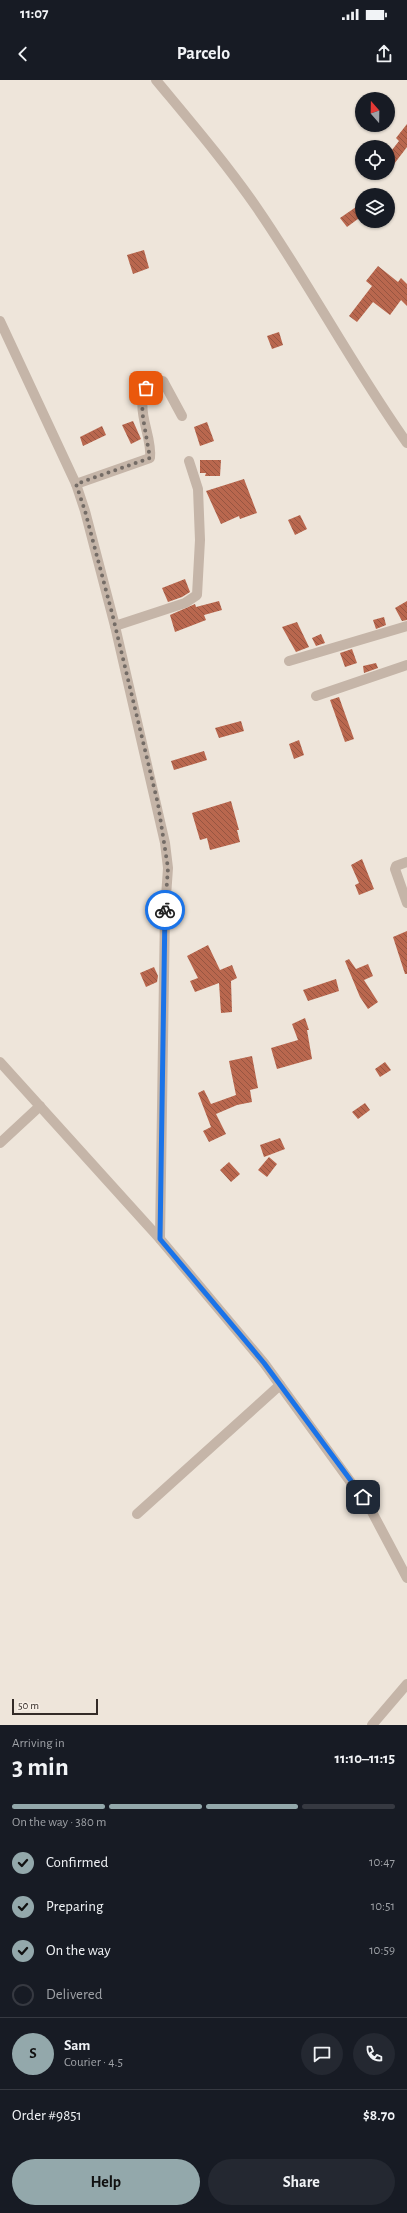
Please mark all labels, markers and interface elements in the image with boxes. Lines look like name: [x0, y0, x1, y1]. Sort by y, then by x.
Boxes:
text: 11:07: [20, 6, 49, 21]
icon: back: [12, 43, 34, 65]
icon: share: [373, 43, 395, 65]
text: Parcelo: [177, 45, 230, 63]
north arrow: [355, 92, 395, 132]
map controls: [355, 92, 395, 228]
button: locate: [355, 140, 395, 180]
button: layers: [355, 188, 395, 228]
pin: [129, 371, 163, 405]
icon: bag: [135, 377, 157, 399]
courier: [145, 890, 185, 930]
icon: bike: [154, 899, 176, 921]
pin: [346, 1480, 380, 1514]
icon: home: [352, 1486, 374, 1508]
scale bar: [12, 1697, 98, 1716]
text: 50 m: [18, 1700, 39, 1711]
text: Arriving in: [12, 1737, 65, 1750]
text: 11:10–11:15: [335, 1751, 395, 1766]
text: 3 min: [12, 1754, 69, 1780]
text: On the way · 380 m: [12, 1816, 106, 1829]
icon: check: [12, 1852, 34, 1874]
text: Confirmed: [46, 1855, 108, 1870]
text: 10:47: [369, 1856, 395, 1869]
icon: check: [12, 1896, 34, 1918]
text: Preparing: [46, 1899, 103, 1914]
text: 10:51: [371, 1900, 395, 1913]
icon: check: [12, 1940, 34, 1962]
text: On the way: [46, 1943, 111, 1958]
text: 10:59: [369, 1944, 395, 1957]
text: Delivered: [46, 1987, 103, 2002]
button: chat: [301, 2033, 343, 2075]
button: phone: [353, 2033, 395, 2075]
text: Sam: [64, 2038, 90, 2053]
text: S: [29, 2046, 37, 2061]
text: Courier · 4.5: [64, 2056, 123, 2069]
text: Order #9851: [12, 2108, 82, 2123]
text: $8.70: [363, 2108, 395, 2123]
button: Help: [12, 2159, 200, 2205]
button: Share: [208, 2159, 395, 2205]

